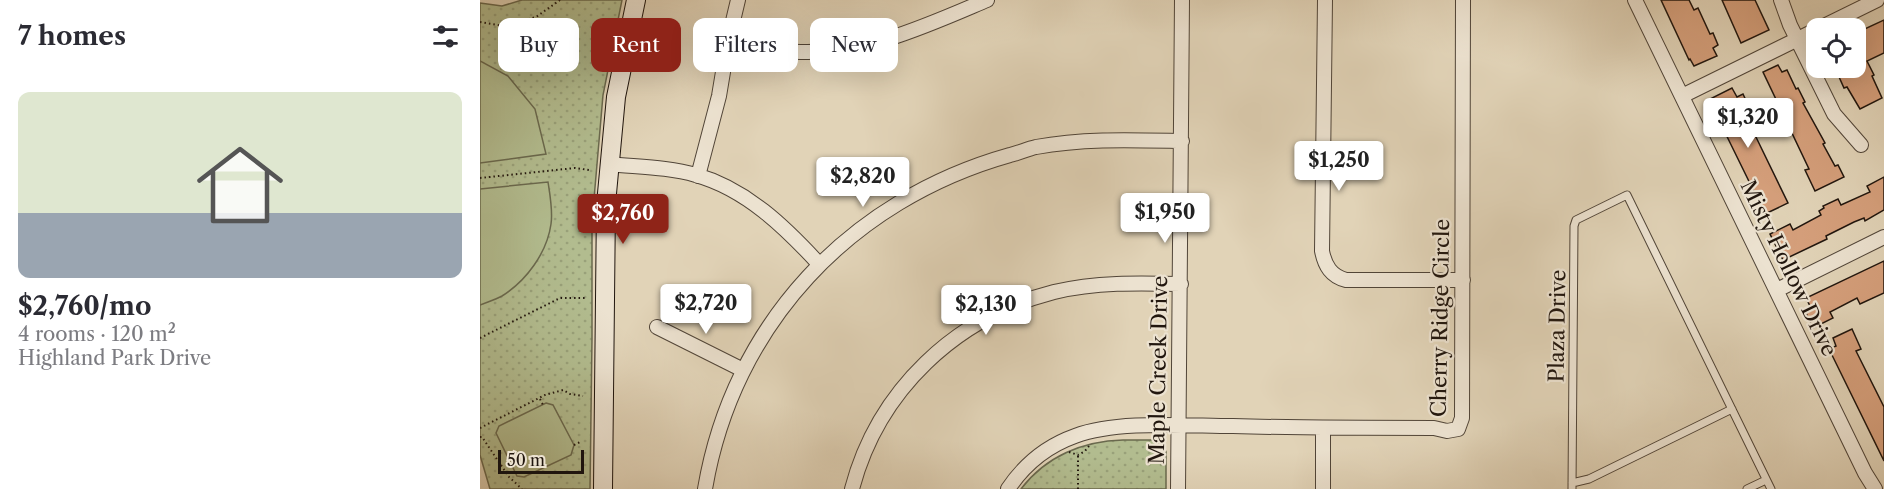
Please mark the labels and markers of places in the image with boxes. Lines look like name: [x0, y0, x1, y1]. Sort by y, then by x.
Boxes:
pin: $1,320: [1699, 98, 1797, 149]
pin: $1,250: [1290, 141, 1388, 192]
pin: $2,820: [814, 157, 912, 208]
pin: $1,950: [1116, 193, 1214, 244]
pin: $2,760: [574, 194, 672, 245]
pin: $2,720: [657, 284, 755, 335]
pin: $2,130: [937, 285, 1035, 336]

